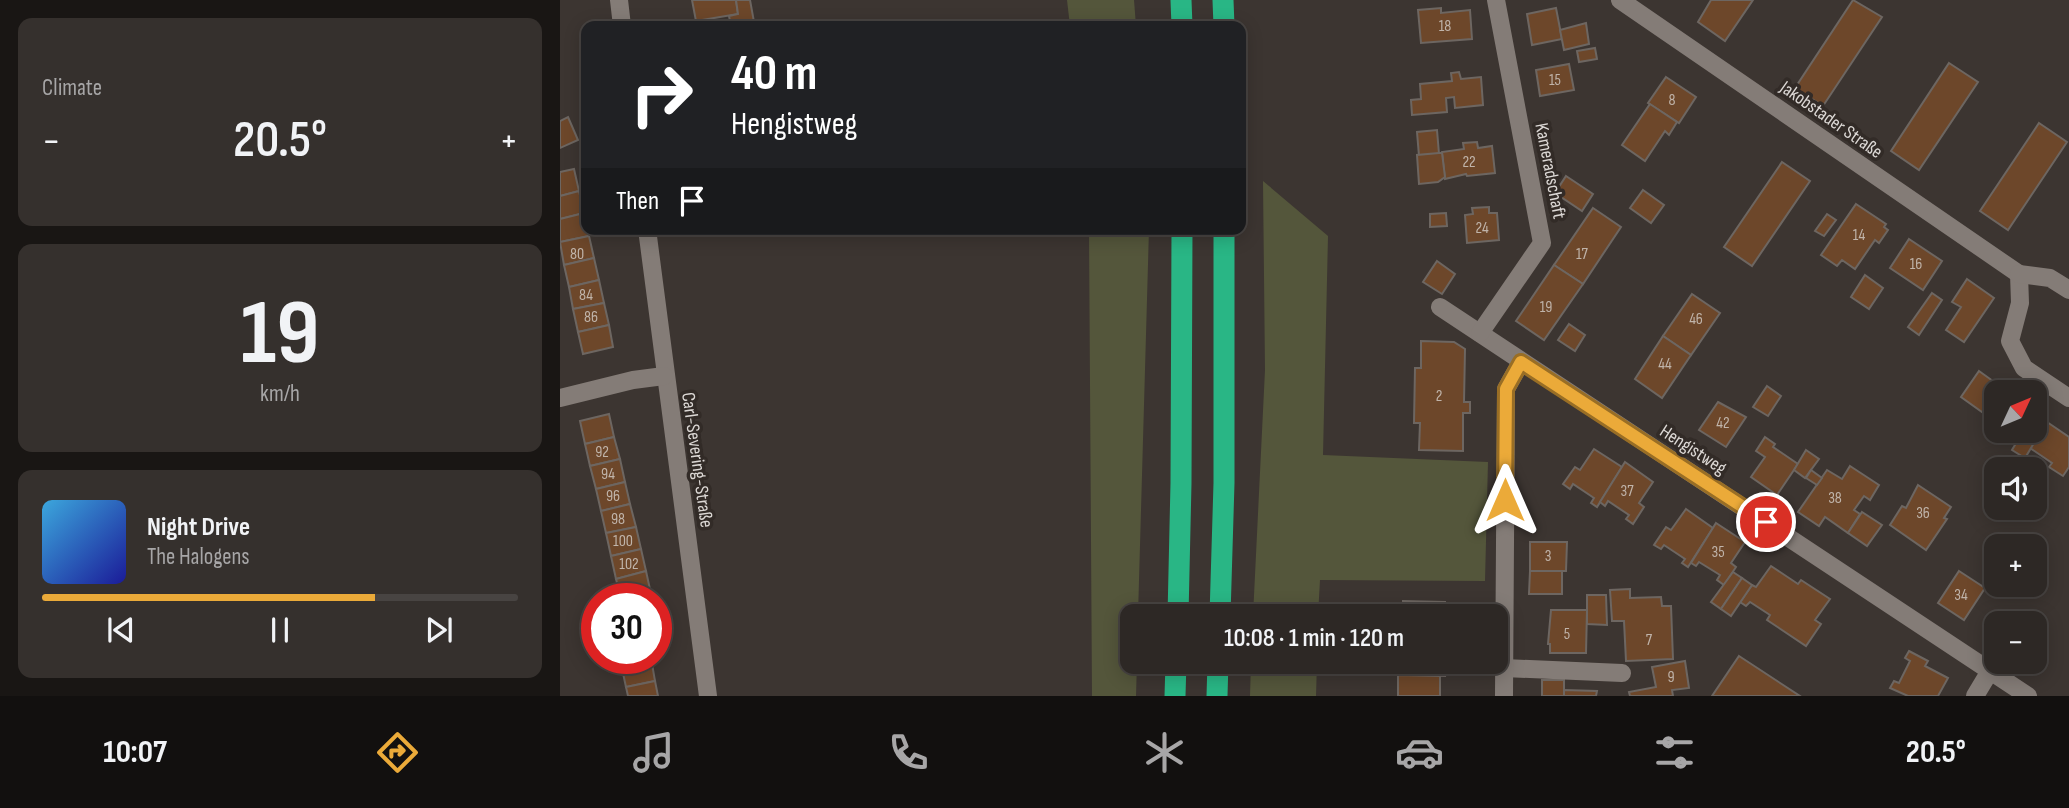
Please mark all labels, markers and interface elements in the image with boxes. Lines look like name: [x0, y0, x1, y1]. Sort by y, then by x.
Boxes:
house number: 18: [1439, 17, 1451, 36]
text: 40 m: [731, 45, 817, 104]
icon: right: [616, 49, 707, 140]
house number: 15: [1549, 71, 1561, 90]
text: Climate: [42, 74, 102, 102]
street label: Jakobstader Straße: [1775, 76, 1887, 164]
house number: 8: [1668, 91, 1676, 110]
text: Hengistweg: [731, 105, 857, 144]
text: 20.5°: [233, 109, 327, 172]
text: −: [42, 119, 61, 164]
text: +: [499, 119, 518, 164]
street label: Kameradschaft: [1529, 121, 1571, 221]
house number: 22: [1462, 153, 1476, 172]
icon: arrive: [673, 182, 711, 220]
text: Then: [616, 186, 659, 217]
house number: 24: [1475, 219, 1489, 238]
house number: 14: [1853, 226, 1865, 245]
house number: 80: [570, 245, 584, 264]
house number: 17: [1576, 245, 1589, 264]
house number: 16: [1910, 255, 1922, 274]
text: 19: [241, 280, 319, 389]
house number: 84: [579, 286, 593, 305]
house number: 19: [1540, 298, 1552, 317]
house number: 86: [584, 308, 598, 327]
house number: 46: [1689, 310, 1703, 329]
house number: 44: [1658, 355, 1672, 374]
text: km/h: [260, 380, 300, 408]
north arrow: [1984, 380, 2048, 443]
map controls: [1984, 380, 2047, 674]
house number: 2: [1436, 387, 1442, 406]
street label: Carl-Severing-Straße: [676, 391, 718, 529]
house number: 42: [1716, 414, 1730, 433]
street label: Hengistweg: [1655, 420, 1731, 480]
house number: 92: [595, 443, 609, 462]
button: sound: [1984, 457, 2047, 520]
position arrow: [1468, 463, 1542, 537]
house number: 94: [601, 465, 615, 484]
house number: 37: [1620, 482, 1634, 501]
house number: 96: [606, 487, 620, 506]
house number: 38: [1828, 489, 1842, 508]
pin: [1736, 492, 1796, 552]
icon: arrive: [1747, 503, 1785, 541]
house number: 36: [1916, 504, 1930, 523]
house number: 98: [611, 510, 625, 529]
text: Night Drive: [147, 512, 250, 543]
house number: 100: [613, 532, 633, 551]
button: +: [1984, 534, 2047, 597]
text: The Halogens: [147, 543, 250, 571]
house number: 35: [1711, 543, 1725, 562]
house number: 3: [1545, 547, 1551, 566]
house number: 102: [619, 555, 639, 574]
speed limit sign: 30: [581, 583, 672, 674]
house number: 34: [1954, 586, 1968, 605]
icon: previous: [102, 611, 140, 649]
icon: pause: [261, 611, 299, 649]
icon: next: [420, 611, 458, 649]
button: −: [1984, 611, 2047, 674]
text: 10:08 · 1 min · 120 m: [1224, 623, 1404, 654]
house number: 5: [1564, 625, 1570, 644]
house number: 7: [1646, 631, 1653, 650]
house number: 9: [1667, 668, 1675, 687]
icon: directions: [373, 728, 422, 777]
icon: music: [629, 728, 678, 777]
icon: phone: [884, 728, 933, 777]
icon: climate: [1140, 728, 1189, 777]
icon: car: [1395, 728, 1444, 777]
icon: filters: [1650, 728, 1699, 777]
text: 10:07: [103, 733, 167, 772]
text: 20.5°: [1906, 733, 1966, 772]

